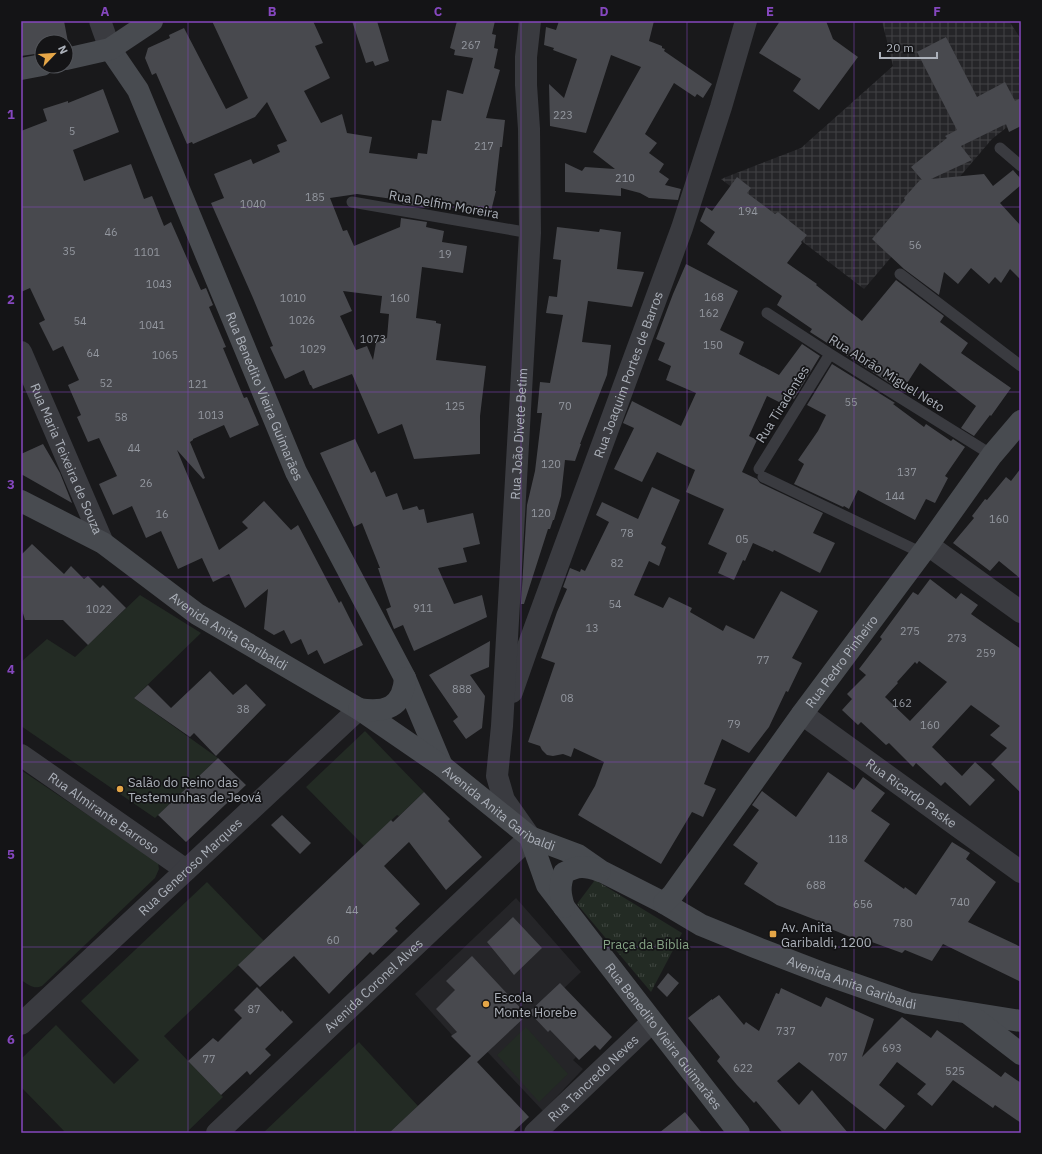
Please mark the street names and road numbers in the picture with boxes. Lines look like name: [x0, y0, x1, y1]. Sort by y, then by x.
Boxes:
street label: Rua Delfim Moreira: [388, 186, 500, 223]
street label: Rua Joaquim Portes de Barros: [590, 289, 667, 460]
street label: Rua Benedito Vieira Guimarães: [222, 309, 307, 484]
street label: Rua Abrão Miguel Neto: [826, 331, 948, 416]
street label: Rua Tiradentes: [752, 362, 813, 446]
street label: Rua João Divete Betim: [507, 367, 531, 500]
street label: Rua Maria Teixeira de Souza: [26, 381, 106, 537]
street label: Avenida Anita Garibaldi: [166, 588, 291, 674]
street label: Rua Pedro Pinheiro: [802, 612, 882, 711]
street label: Rua Ricardo Paske: [862, 755, 960, 832]
street label: Avenida Anita Garibaldi: [439, 762, 558, 855]
street label: Rua Almirante Barroso: [45, 768, 163, 858]
street label: Rua Generoso Marques: [135, 814, 246, 919]
street label: Avenida Coronel Alves: [321, 935, 427, 1036]
street label: Avenida Anita Garibaldi: [785, 952, 918, 1013]
street label: Rua Benedito Vieira Guimarães: [601, 960, 726, 1113]
street label: Rua Tancredo Neves: [544, 1031, 642, 1125]

